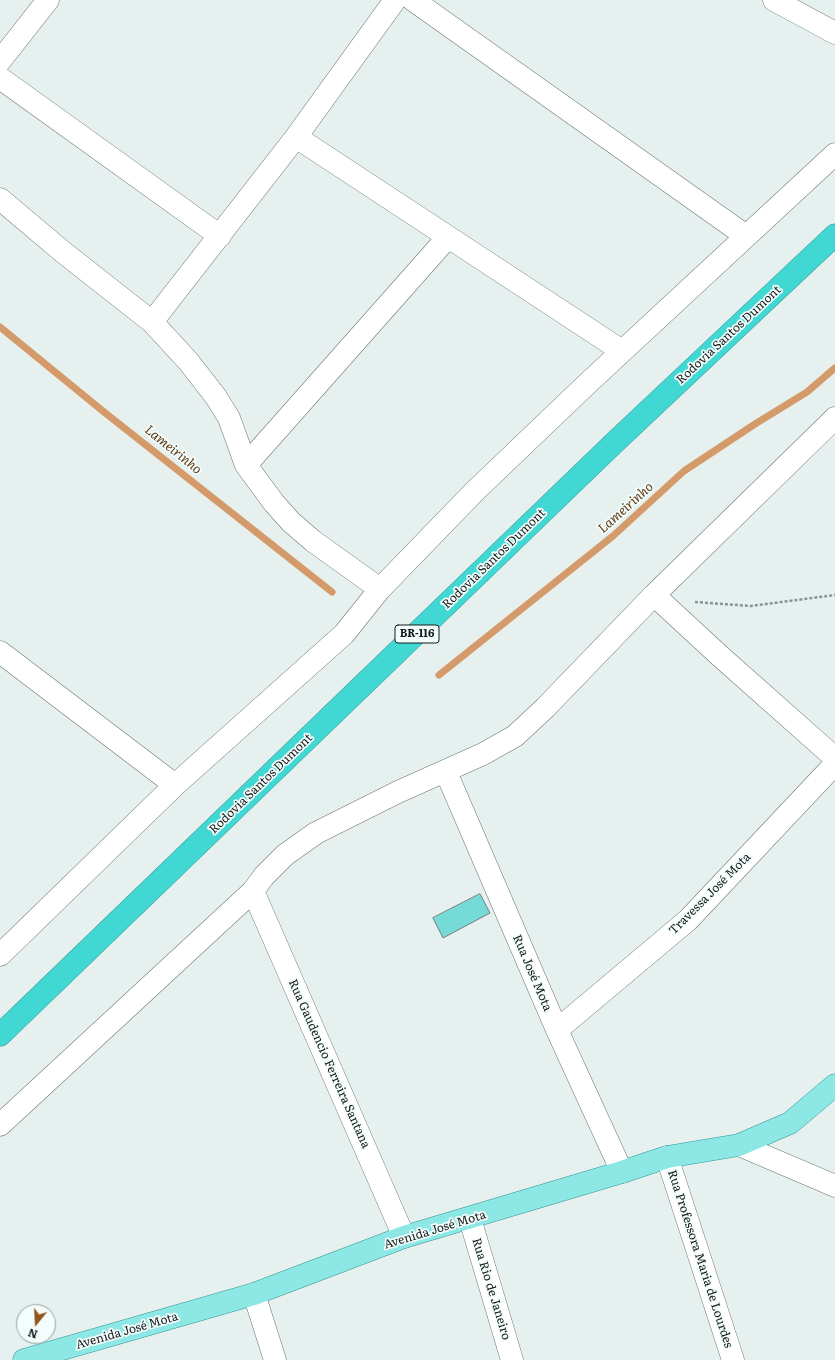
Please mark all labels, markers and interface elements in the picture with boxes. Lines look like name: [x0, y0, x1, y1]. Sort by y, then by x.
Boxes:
street label: Rodovia Santos Dumont: [674, 283, 784, 387]
water label: Lameirinho: [141, 422, 205, 478]
water label: Lameirinho: [595, 479, 657, 537]
street label: Rodovia Santos Dumont: [440, 506, 548, 612]
road number: BR-116: [395, 625, 439, 643]
street label: Rodovia Santos Dumont: [207, 731, 315, 837]
street label: Travessa José Mota: [666, 850, 754, 938]
street label: Rua José Mota: [509, 933, 555, 1013]
street label: Rua Gaudencio Ferreira Santana: [285, 977, 373, 1151]
street label: Rua Professora Maria de Lourdes: [664, 1168, 736, 1350]
street label: Avenida José Mota: [382, 1208, 488, 1252]
street label: Rua Rio de Janeiro: [469, 1236, 513, 1342]
north arrow: [16, 1304, 56, 1344]
street label: Avenida José Mota: [74, 1310, 180, 1352]
text: N: [26, 1325, 39, 1343]

